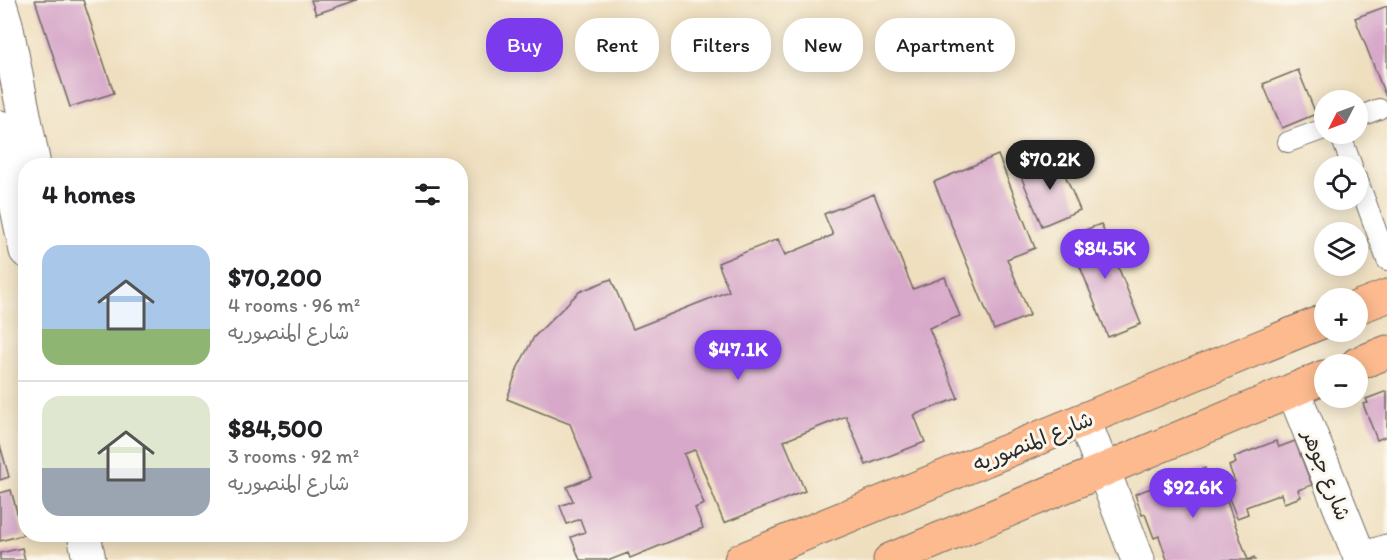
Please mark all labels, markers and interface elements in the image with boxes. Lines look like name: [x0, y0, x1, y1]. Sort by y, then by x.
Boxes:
chip: Buy: [486, 18, 563, 72]
chip: Rent: [575, 18, 659, 72]
chip: Filters: [671, 18, 771, 72]
chip: New: [783, 18, 863, 72]
chip: Apartment: [875, 18, 1015, 72]
north arrow: [1314, 90, 1368, 144]
map controls: [1314, 90, 1368, 408]
pin: $70.2K: [1001, 140, 1099, 191]
text: $70.2K: [1020, 147, 1080, 171]
button: locate: [1314, 156, 1368, 210]
text: 4 homes: [42, 178, 136, 210]
icon: filters: [411, 178, 444, 211]
button: layers: [1314, 222, 1368, 276]
pin: $84.5K: [1056, 229, 1154, 280]
text: $84.5K: [1074, 236, 1136, 260]
text: $70,200: [228, 261, 322, 293]
icon: home: [90, 269, 162, 341]
button: +: [1314, 288, 1368, 342]
text: 4 rooms · 96 m²: [228, 293, 360, 317]
text: شارع المنصوريه: [228, 320, 349, 344]
pin: $47.1K: [689, 330, 787, 381]
text: $47.1K: [708, 337, 768, 361]
button: −: [1314, 354, 1368, 408]
street label: شارع المنصوريه: [969, 406, 1098, 479]
text: $84,500: [228, 412, 323, 444]
icon: home: [90, 420, 162, 492]
street label: شارع جوهر: [1294, 424, 1356, 525]
text: 3 rooms · 92 m²: [228, 444, 359, 468]
pin: $92.6K: [1144, 468, 1242, 519]
text: شارع المنصوريه: [228, 471, 349, 495]
text: $92.6K: [1163, 475, 1223, 499]

